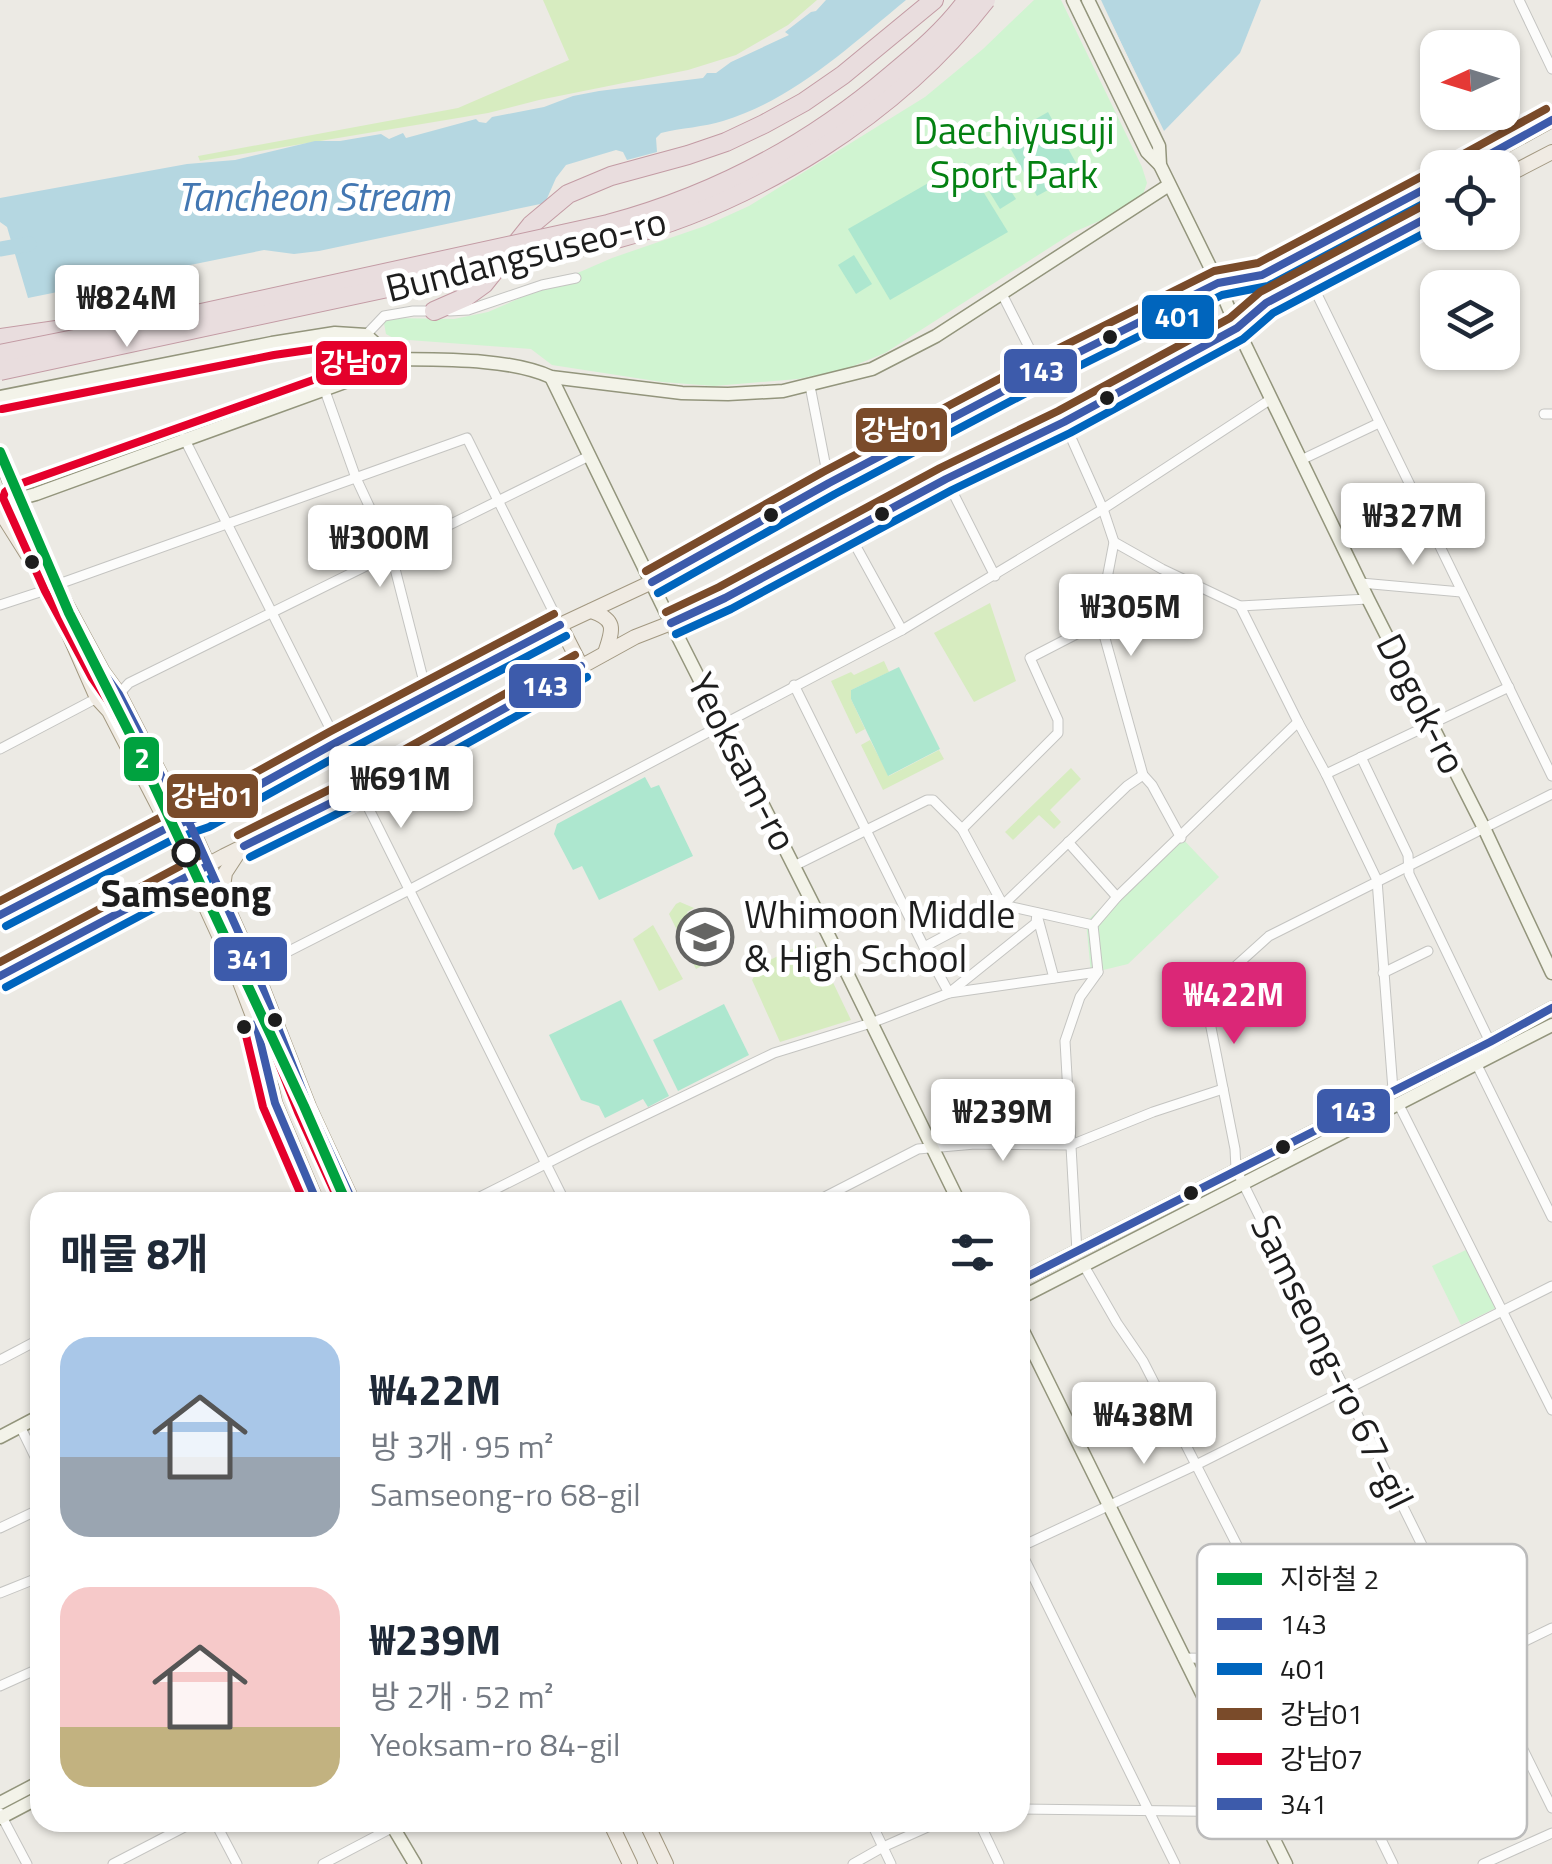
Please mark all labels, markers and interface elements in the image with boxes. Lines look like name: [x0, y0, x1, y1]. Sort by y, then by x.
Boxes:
north arrow: [1420, 30, 1520, 130]
map controls: [1420, 30, 1520, 370]
park label: Daechiyusuji Sport Park: [913, 101, 1115, 203]
button: locate: [1420, 150, 1520, 250]
water label: Tancheon Stream: [177, 166, 450, 227]
street label: Bundangsuseo-ro: [379, 191, 672, 317]
pin: ₩824M: [57, 265, 197, 350]
button: layers: [1420, 270, 1520, 370]
text: ₩824M: [77, 273, 177, 321]
line badge: 401: [1140, 293, 1216, 341]
text: 401: [1154, 295, 1202, 338]
unlabelled marker: [1100, 327, 1120, 347]
line badge: 강남07: [314, 339, 409, 387]
text: 강남07: [320, 341, 402, 384]
line badge: 143: [1002, 347, 1079, 395]
text: 143: [1017, 349, 1065, 392]
unlabelled marker: [1097, 388, 1117, 408]
line badge: 강남01: [854, 406, 949, 454]
text: 강남01: [861, 408, 943, 451]
pin: ₩327M: [1343, 483, 1483, 568]
text: ₩327M: [1363, 491, 1463, 539]
unlabelled marker: [872, 504, 892, 524]
pin: ₩300M: [310, 505, 450, 590]
unlabelled marker: [761, 505, 781, 525]
text: ₩300M: [330, 513, 430, 561]
unlabelled marker: [22, 552, 42, 572]
pin: ₩305M: [1061, 574, 1201, 659]
text: ₩305M: [1081, 582, 1181, 630]
street label: Dogok-ro: [1362, 623, 1482, 784]
line badge: 143: [507, 662, 583, 710]
street label: Yeoksam-ro: [673, 662, 813, 861]
text: 143: [521, 664, 569, 707]
line badge: 2: [122, 735, 161, 783]
text: 2: [134, 736, 150, 779]
pin: ₩691M: [331, 746, 471, 831]
text: ₩691M: [351, 754, 451, 802]
line badge: 강남01: [165, 772, 260, 820]
text: 강남01: [171, 774, 253, 817]
marker: Samseong: [173, 840, 199, 866]
place label: Samseong: [101, 864, 271, 922]
place label: Whimoon Middle & High School: [744, 885, 1015, 987]
school or university icon: Whimoon Middle & High School: [675, 907, 735, 967]
line badge: 341: [212, 935, 289, 983]
text: 341: [226, 937, 274, 980]
pin: ₩422M: [1164, 962, 1304, 1047]
text: ₩422M: [1184, 970, 1284, 1018]
unlabelled marker: [265, 1010, 285, 1030]
unlabelled marker: [234, 1017, 254, 1037]
pin: ₩239M: [933, 1079, 1073, 1164]
text: ₩239M: [953, 1087, 1053, 1135]
line badge: 143: [1315, 1087, 1392, 1135]
text: 143: [1329, 1089, 1377, 1132]
unlabelled marker: [1273, 1137, 1293, 1157]
unlabelled marker: [1181, 1183, 1201, 1203]
street label: Samseong-ro 67-gil: [1236, 1204, 1429, 1519]
text: 매물 8개: [60, 1221, 209, 1285]
icon: filters: [945, 1225, 1000, 1280]
text: ₩422M: [370, 1357, 501, 1421]
icon: home: [140, 1377, 260, 1497]
pin: ₩438M: [1074, 1382, 1214, 1467]
text: ₩438M: [1094, 1390, 1194, 1438]
text: 방 3개 · 95 m²: [370, 1422, 553, 1470]
text: Samseong-ro 68-gil: [370, 1470, 641, 1518]
legend: [1197, 1544, 1527, 1839]
text: 지하철 2: [1280, 1557, 1379, 1600]
text: 143: [1280, 1602, 1327, 1645]
text: ₩239M: [370, 1607, 501, 1671]
icon: home: [140, 1627, 260, 1747]
text: 401: [1280, 1647, 1327, 1690]
text: 방 2개 · 52 m²: [370, 1672, 553, 1720]
text: 강남01: [1280, 1692, 1363, 1735]
text: Yeoksam-ro 84-gil: [370, 1720, 620, 1768]
text: 강남07: [1280, 1737, 1363, 1780]
text: 341: [1280, 1782, 1327, 1825]

